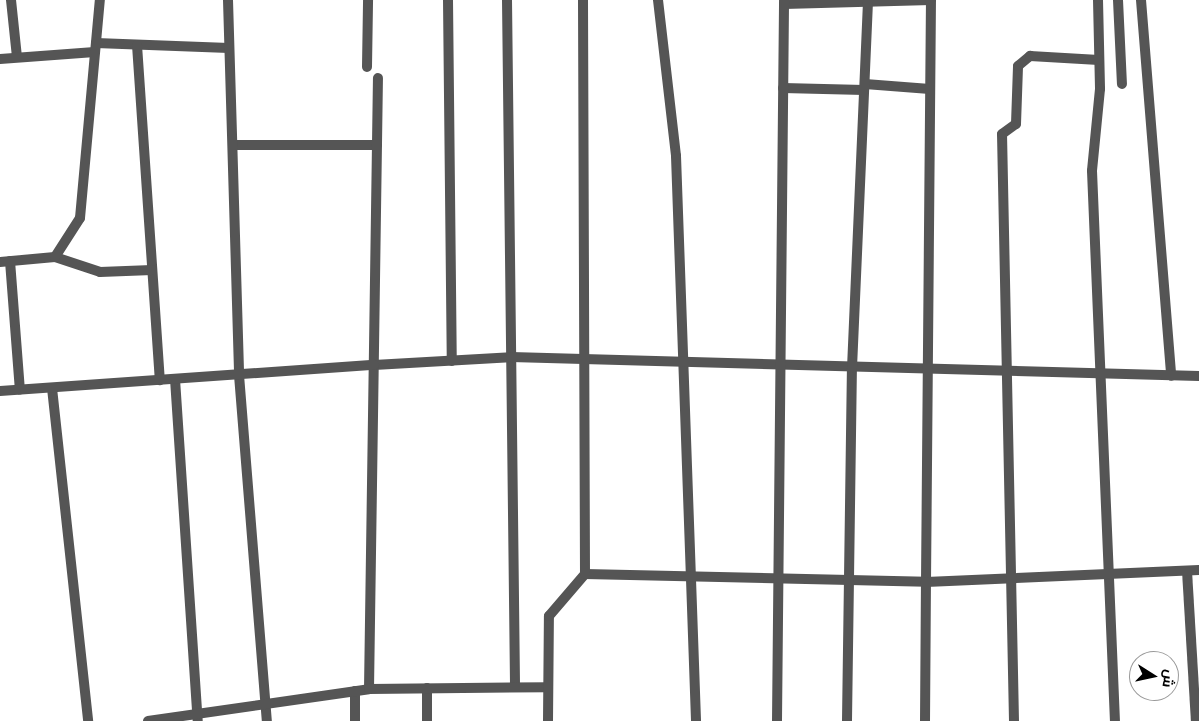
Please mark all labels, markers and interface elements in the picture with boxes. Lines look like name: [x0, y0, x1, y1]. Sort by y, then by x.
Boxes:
north arrow: [1129, 651, 1179, 701]
text: ش: [1159, 668, 1176, 688]

